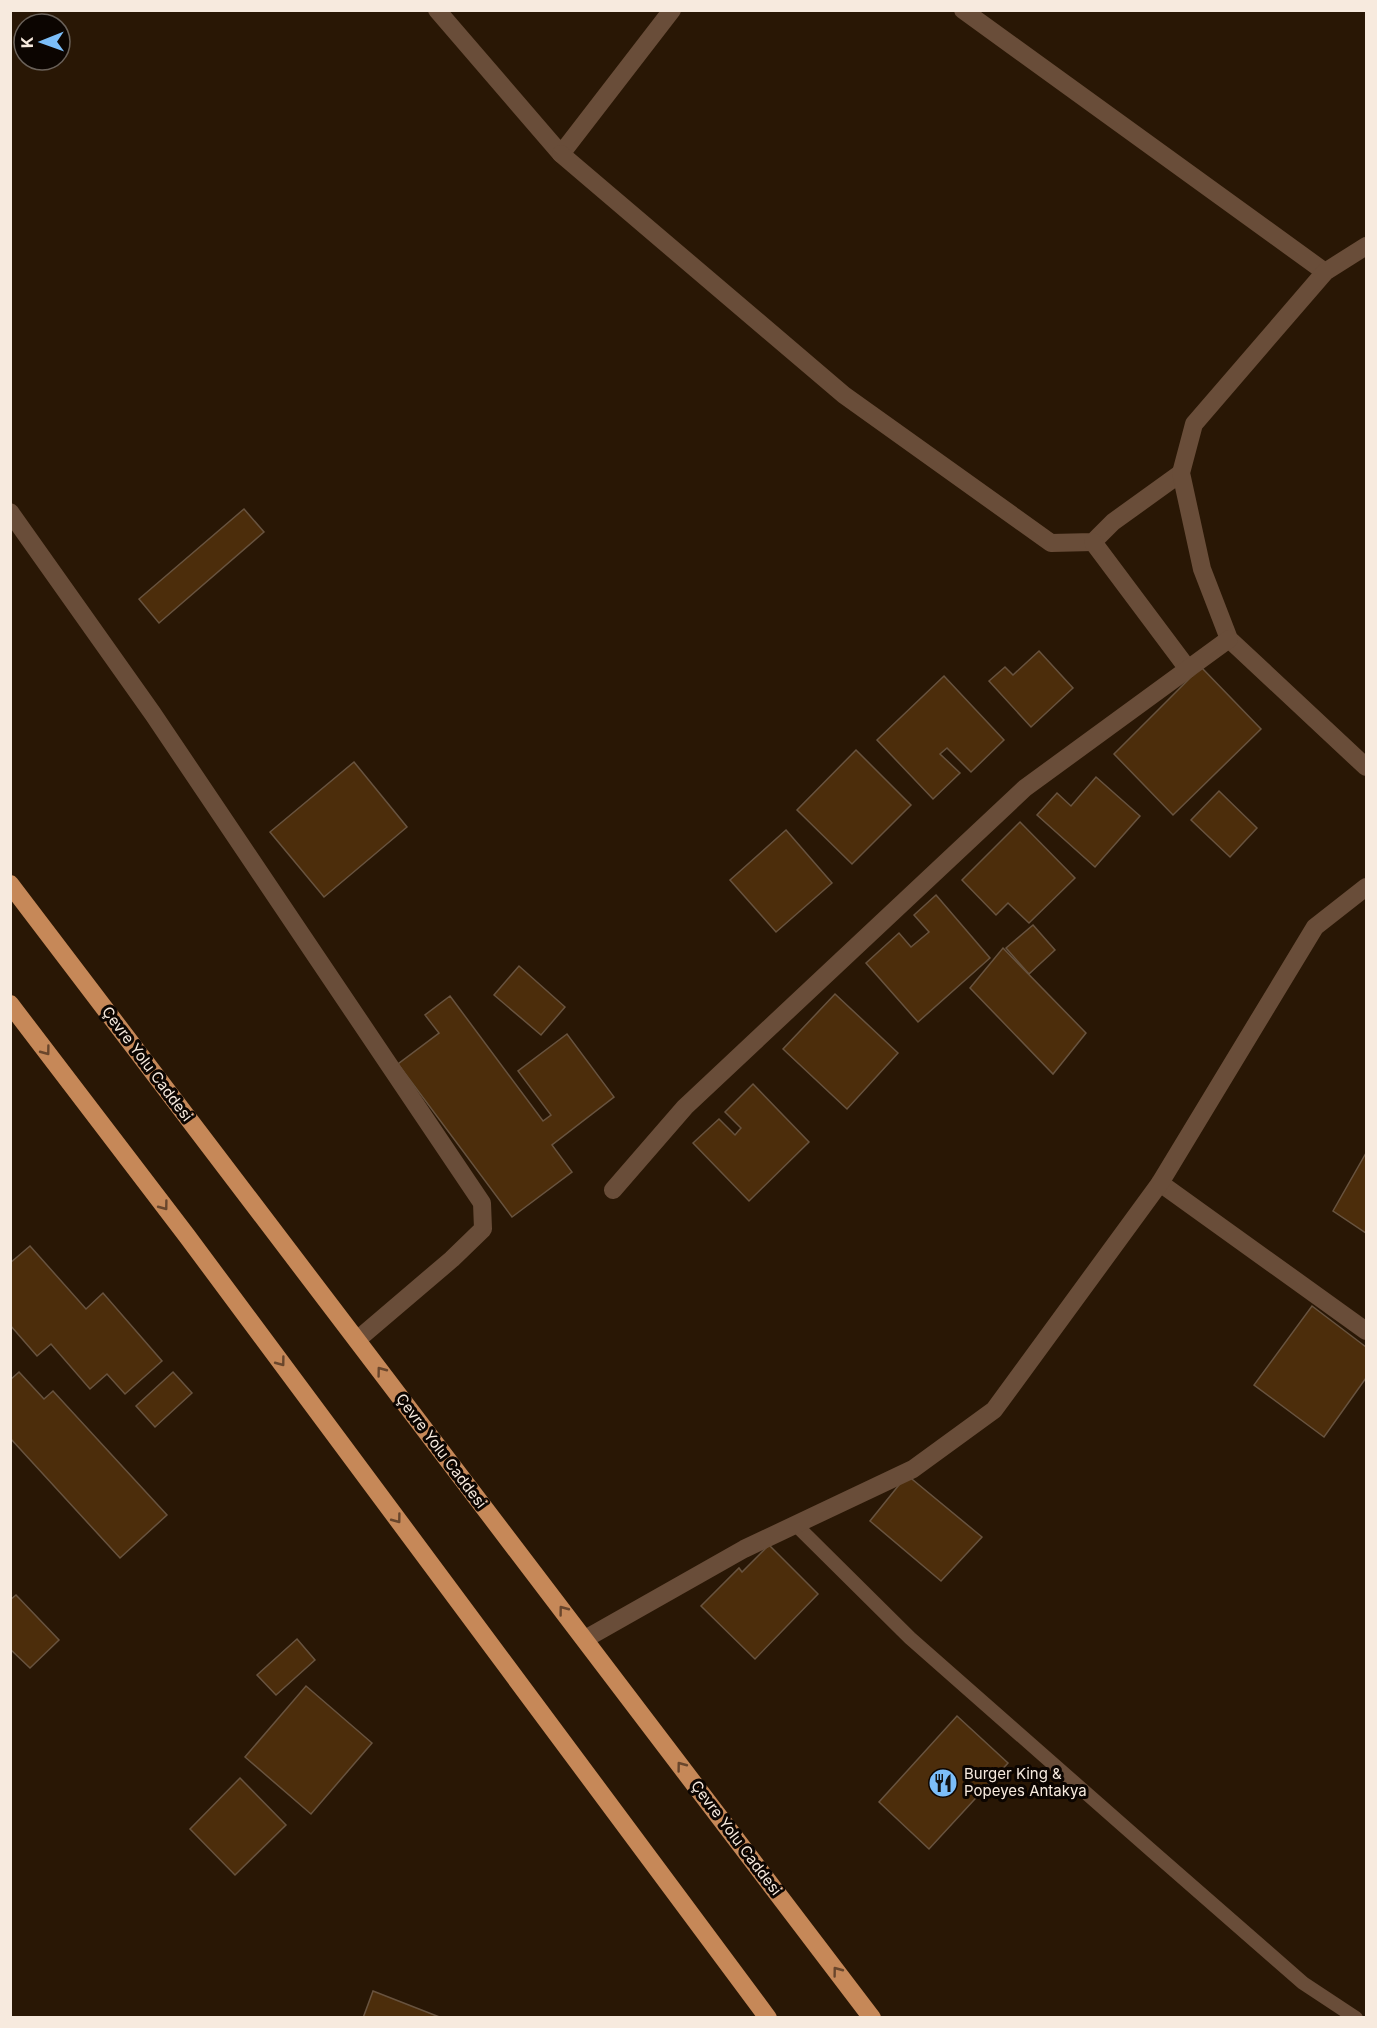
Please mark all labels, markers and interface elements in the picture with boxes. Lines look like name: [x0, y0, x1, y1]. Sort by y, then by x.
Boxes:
north arrow: [12, 12, 72, 72]
text: K: [17, 36, 37, 48]
street label: Çevre Yolu Caddesi: [98, 1002, 197, 1125]
one-way arrow: [39, 1044, 50, 1055]
one-way arrow: [157, 1199, 168, 1210]
one-way arrow: [273, 1356, 284, 1367]
one-way arrow: [377, 1367, 388, 1378]
street label: Çevre Yolu Caddesi: [392, 1389, 491, 1512]
one-way arrow: [390, 1512, 401, 1523]
one-way arrow: [559, 1606, 570, 1617]
one-way arrow: [677, 1761, 688, 1772]
place label: Burger King & Popeyes Antakya: [964, 1764, 1087, 1800]
restaurant icon: Burger King & Popeyes Antakya: [927, 1767, 959, 1799]
street label: Çevre Yolu Caddesi: [687, 1776, 786, 1899]
one-way arrow: [833, 1967, 844, 1978]

